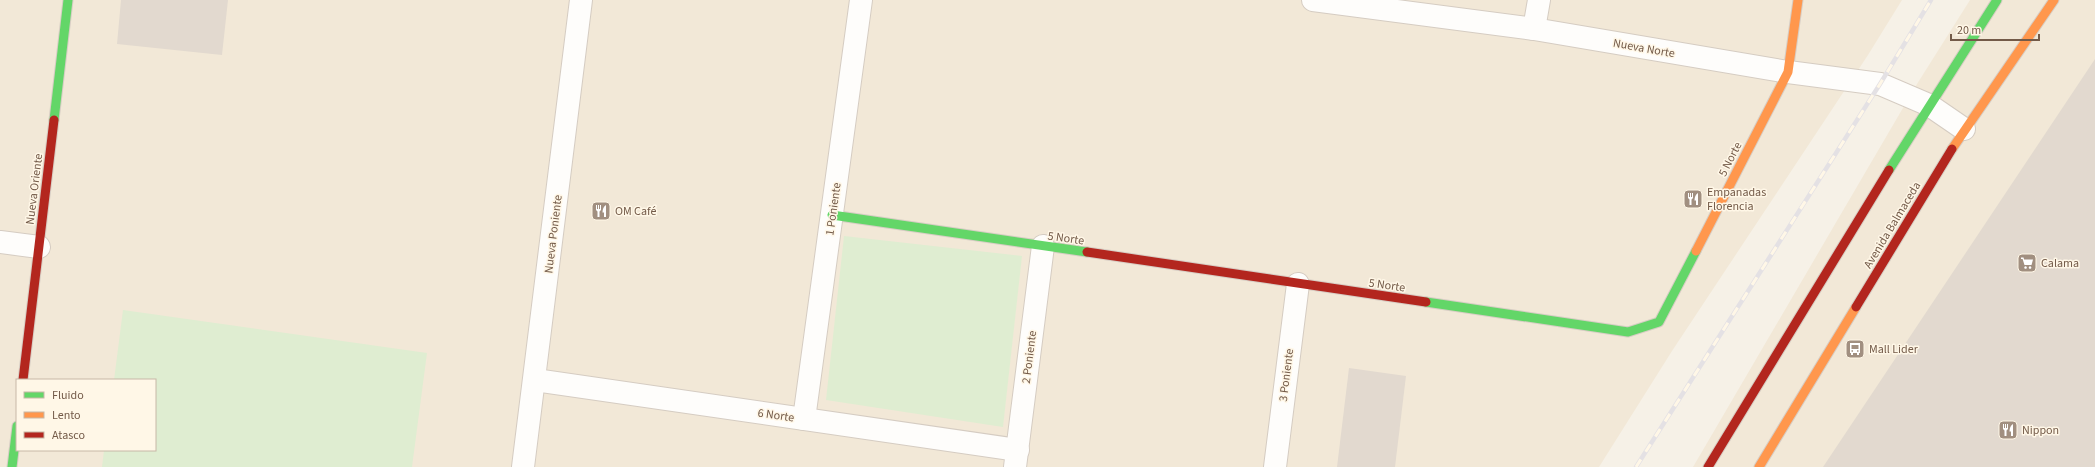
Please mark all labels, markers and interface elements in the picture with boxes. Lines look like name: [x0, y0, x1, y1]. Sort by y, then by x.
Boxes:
scale bar: [1951, 16, 2039, 42]
text: 20 m: [1957, 22, 1981, 39]
street label: Nueva Norte: [1612, 35, 1676, 62]
street label: 5 Norte: [1715, 139, 1746, 179]
street label: Nueva Oriente: [22, 152, 47, 226]
street label: Avenida Balmaceda: [1860, 179, 1925, 272]
street label: 1 Poniente: [821, 181, 846, 237]
place label: Empanadas Florencia: [1707, 184, 1766, 215]
restaurant icon: Empanadas Florencia: [1682, 188, 1704, 210]
street label: Nueva Poniente: [540, 194, 567, 274]
restaurant icon: OM Café: [590, 200, 612, 222]
place label: OM Café: [615, 203, 656, 220]
street label: 5 Norte: [1047, 228, 1085, 249]
supermarket icon: Calama: [2016, 252, 2038, 274]
place label: Calama: [2041, 255, 2079, 272]
street label: 5 Norte: [1368, 275, 1406, 296]
street label: 2 Poniente: [1018, 330, 1041, 385]
bus stop icon: Mall Lider: [1844, 338, 1866, 360]
place label: Mall Lider: [1869, 341, 1919, 358]
street label: 3 Poniente: [1275, 348, 1298, 403]
legend: [16, 379, 156, 451]
text: Fluido: [52, 387, 84, 404]
street label: 6 Norte: [757, 405, 795, 426]
text: Lento: [52, 407, 81, 424]
restaurant icon: Nippon: [1997, 419, 2019, 441]
place label: Nippon: [2022, 422, 2059, 439]
text: Atasco: [52, 427, 85, 444]

